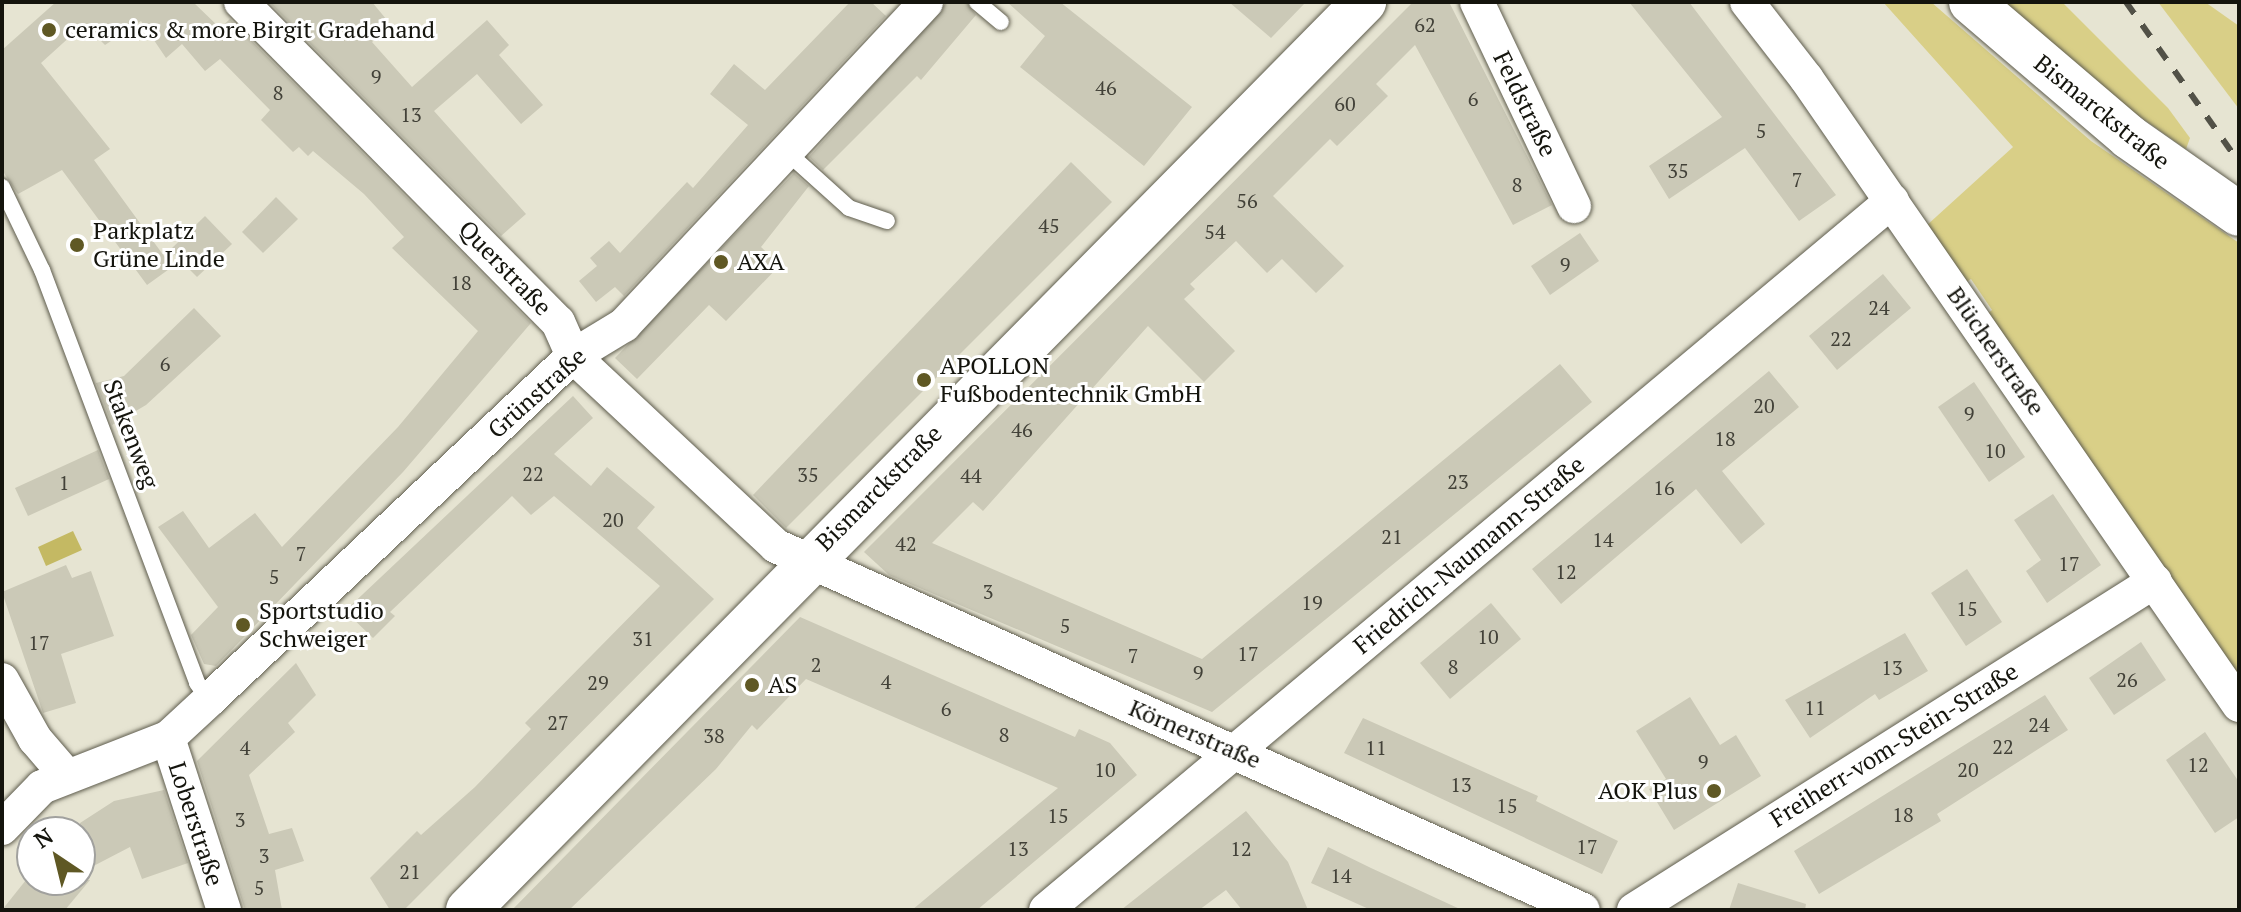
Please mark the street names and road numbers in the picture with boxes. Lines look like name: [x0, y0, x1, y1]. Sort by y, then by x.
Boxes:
street label: Feldstraße: [1487, 47, 1563, 161]
street label: Bismarckstraße: [2028, 49, 2176, 175]
street label: Querstraße: [453, 215, 557, 321]
street label: Blücherstraße: [1941, 281, 2051, 421]
street label: Grünstraße: [482, 342, 592, 444]
street label: Stakenweg: [97, 376, 165, 492]
street label: Bismarckstraße: [810, 419, 948, 557]
street label: Friedrich-Naumann-Straße: [1348, 450, 1590, 660]
street label: Freiherr-vom-Stein-Straße: [1765, 657, 2023, 833]
street label: Körnerstraße: [1125, 693, 1265, 775]
street label: Loberstraße: [162, 758, 230, 890]

